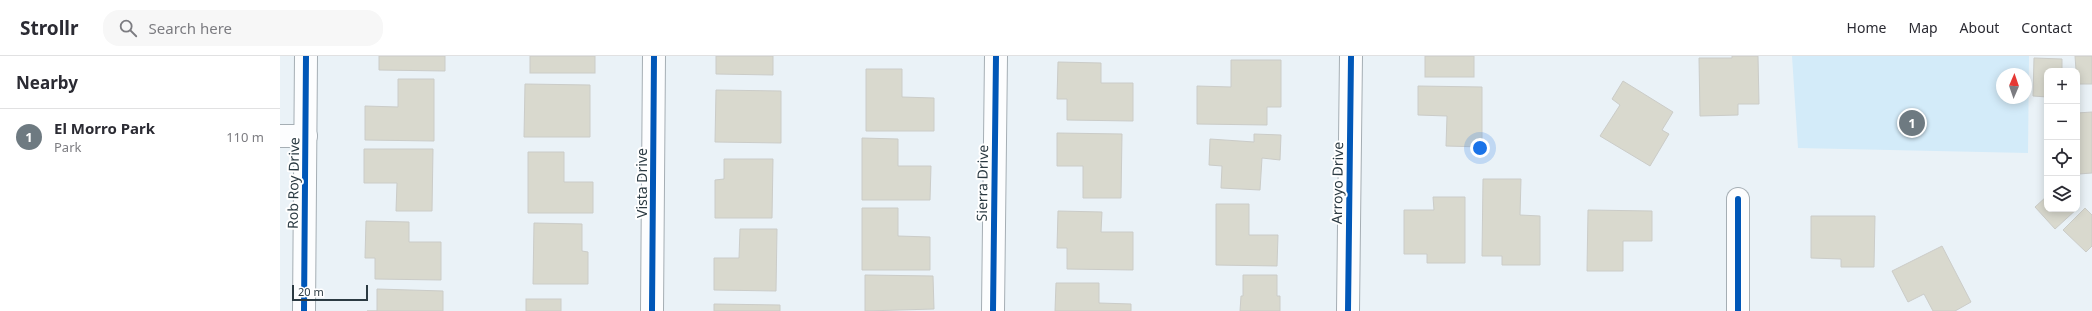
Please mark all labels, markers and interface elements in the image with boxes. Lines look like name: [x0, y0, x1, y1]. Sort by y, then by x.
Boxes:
search box: [103, 10, 383, 46]
text: Strollr: [20, 15, 79, 41]
icon: search: [117, 17, 139, 39]
text: Search here: [149, 18, 232, 38]
text: Home: [1847, 18, 1886, 37]
text: Map: [1908, 18, 1938, 37]
text: About: [1960, 18, 1999, 37]
text: Contact: [2021, 18, 2072, 37]
north arrow: [1996, 68, 2032, 104]
map controls: [2044, 68, 2080, 212]
button: +: [2044, 68, 2080, 104]
text: Nearby: [16, 71, 78, 94]
button: −: [2044, 104, 2080, 140]
pin: 1: [1899, 108, 1925, 138]
text: El Morro Park: [54, 118, 155, 138]
text: 1: [25, 128, 33, 146]
text: 110 m: [226, 128, 264, 146]
street label: Rob Roy Drive: [283, 137, 303, 229]
text: Park: [54, 138, 81, 156]
your location: [1470, 138, 1490, 158]
button: locate: [2044, 140, 2080, 176]
street label: Arroyo Drive: [1327, 142, 1347, 224]
street label: Sierra Drive: [972, 144, 992, 221]
street label: Vista Drive: [632, 148, 651, 218]
button: layers: [2044, 176, 2080, 212]
scale bar: [292, 283, 368, 302]
text: 20 m: [298, 284, 324, 299]

